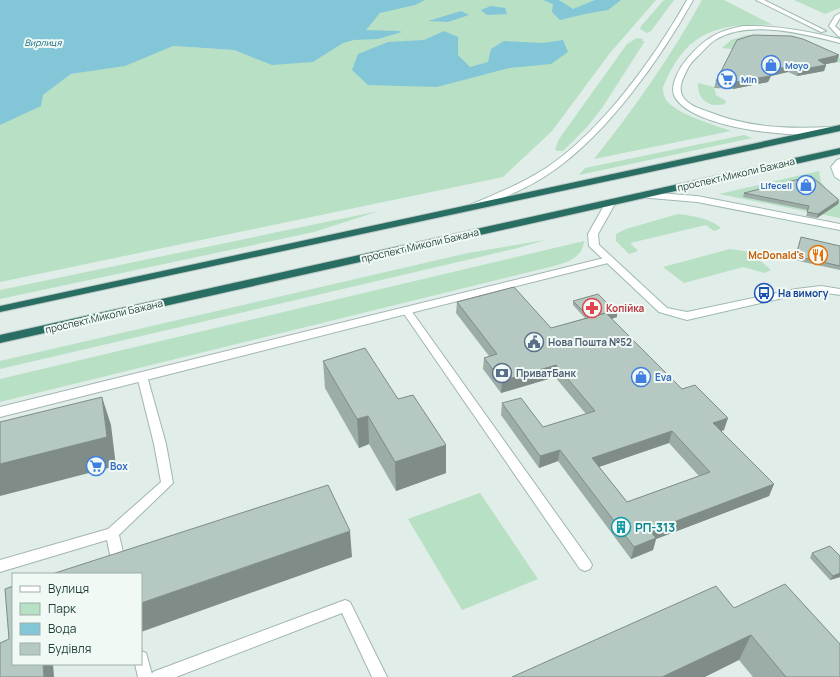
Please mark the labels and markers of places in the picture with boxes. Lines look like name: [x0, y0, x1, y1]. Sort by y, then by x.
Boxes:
shop icon: Moyo: [760, 54, 782, 76]
place label: Moyo: [785, 59, 809, 72]
supermarket icon: Min: [716, 68, 738, 90]
place label: Min: [741, 73, 757, 86]
shop icon: Lifecell: [795, 174, 817, 196]
place label: Lifecell: [761, 179, 792, 192]
restaurant icon: McDonald's: [807, 244, 829, 266]
place label: McDonald's: [748, 248, 805, 262]
bus stop icon: На вимогу: [753, 282, 775, 304]
place label: На вимогу: [778, 286, 829, 300]
pharmacy icon: Копійка: [581, 297, 603, 319]
place label: Копійка: [606, 301, 645, 315]
public building icon: Нова Пошта №52: [523, 331, 545, 353]
place label: Нова Пошта №52: [548, 335, 632, 349]
bank icon: ПриватБанк: [491, 362, 513, 384]
place label: ПриватБанк: [516, 366, 577, 380]
shop icon: Eva: [630, 366, 652, 388]
place label: Eva: [655, 370, 672, 384]
supermarket icon: Box: [85, 455, 107, 477]
place label: Box: [110, 459, 128, 473]
building icon: РП-313: [610, 516, 632, 538]
place label: РП-313: [635, 519, 675, 536]

